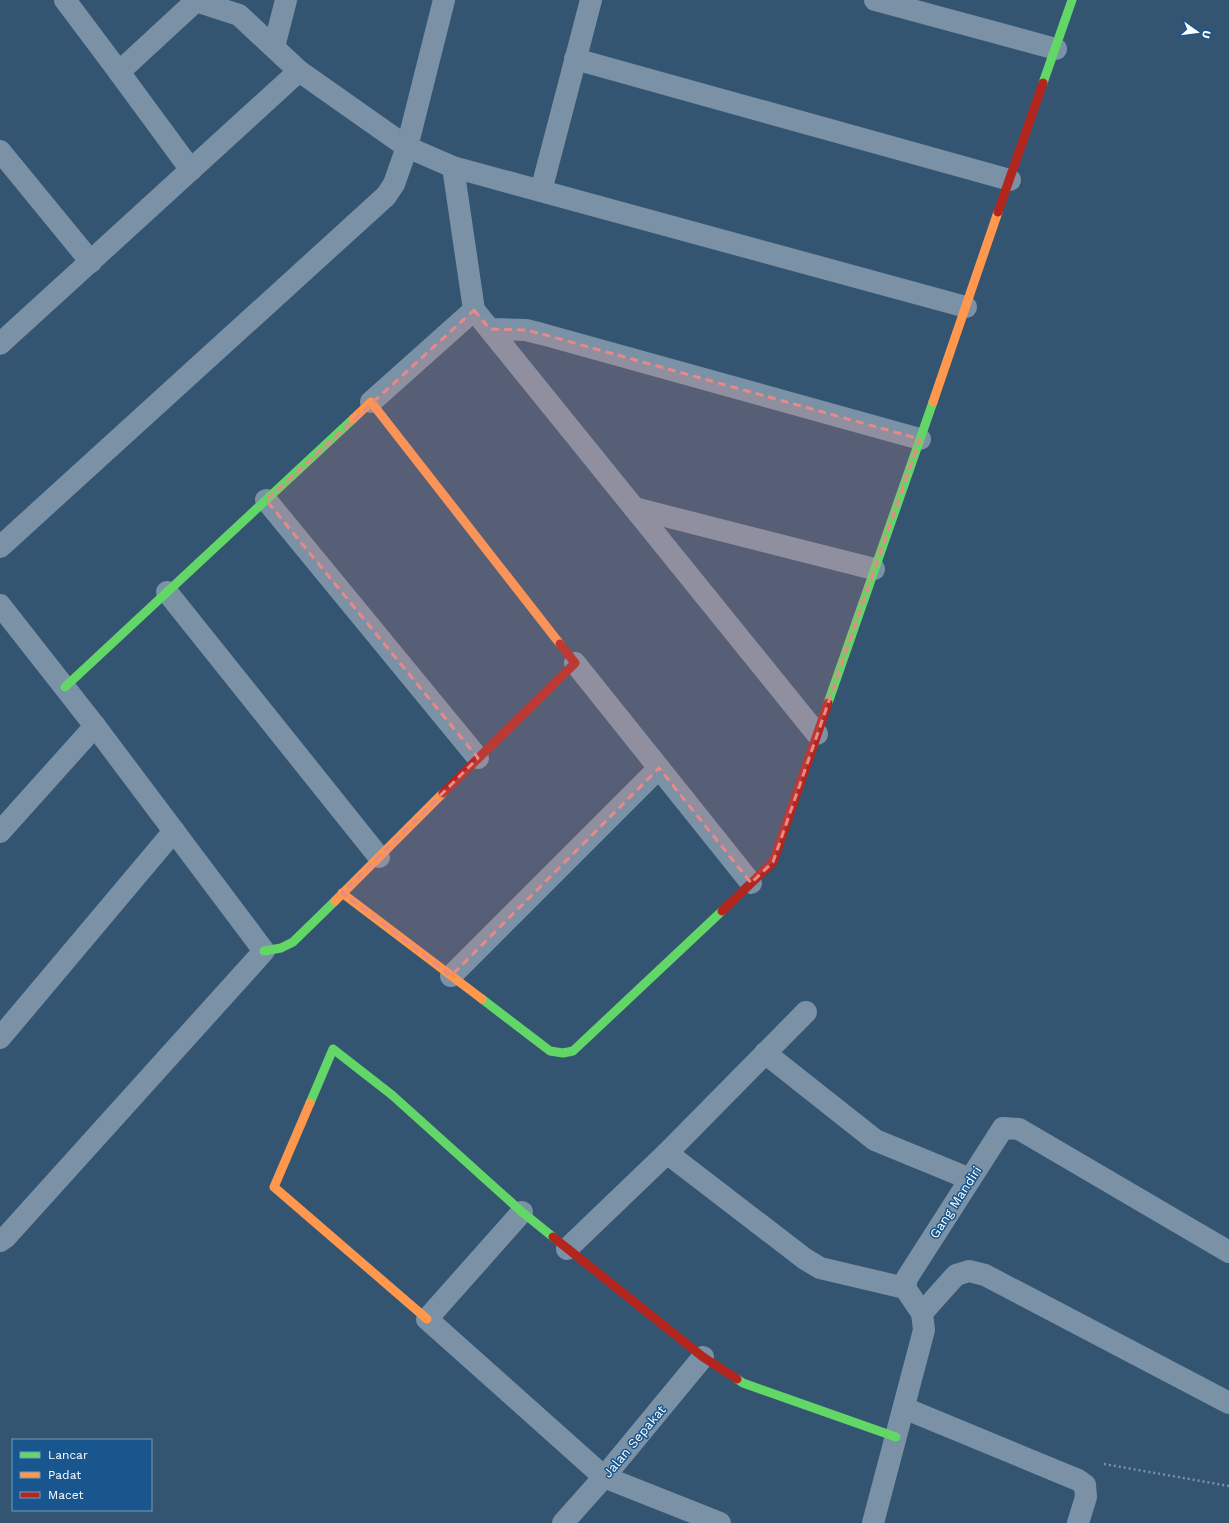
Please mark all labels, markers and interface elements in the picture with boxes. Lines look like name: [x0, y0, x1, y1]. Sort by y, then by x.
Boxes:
north arrow: [1177, 12, 1217, 52]
text: U: [1199, 29, 1213, 40]
street label: Gang Mandiri: [927, 1163, 984, 1241]
street label: Jalan Sepakat: [600, 1402, 669, 1480]
legend: [12, 1439, 152, 1511]
text: Lancar: [48, 1448, 88, 1462]
text: Padat: [48, 1468, 81, 1482]
text: Macet: [48, 1488, 83, 1502]

